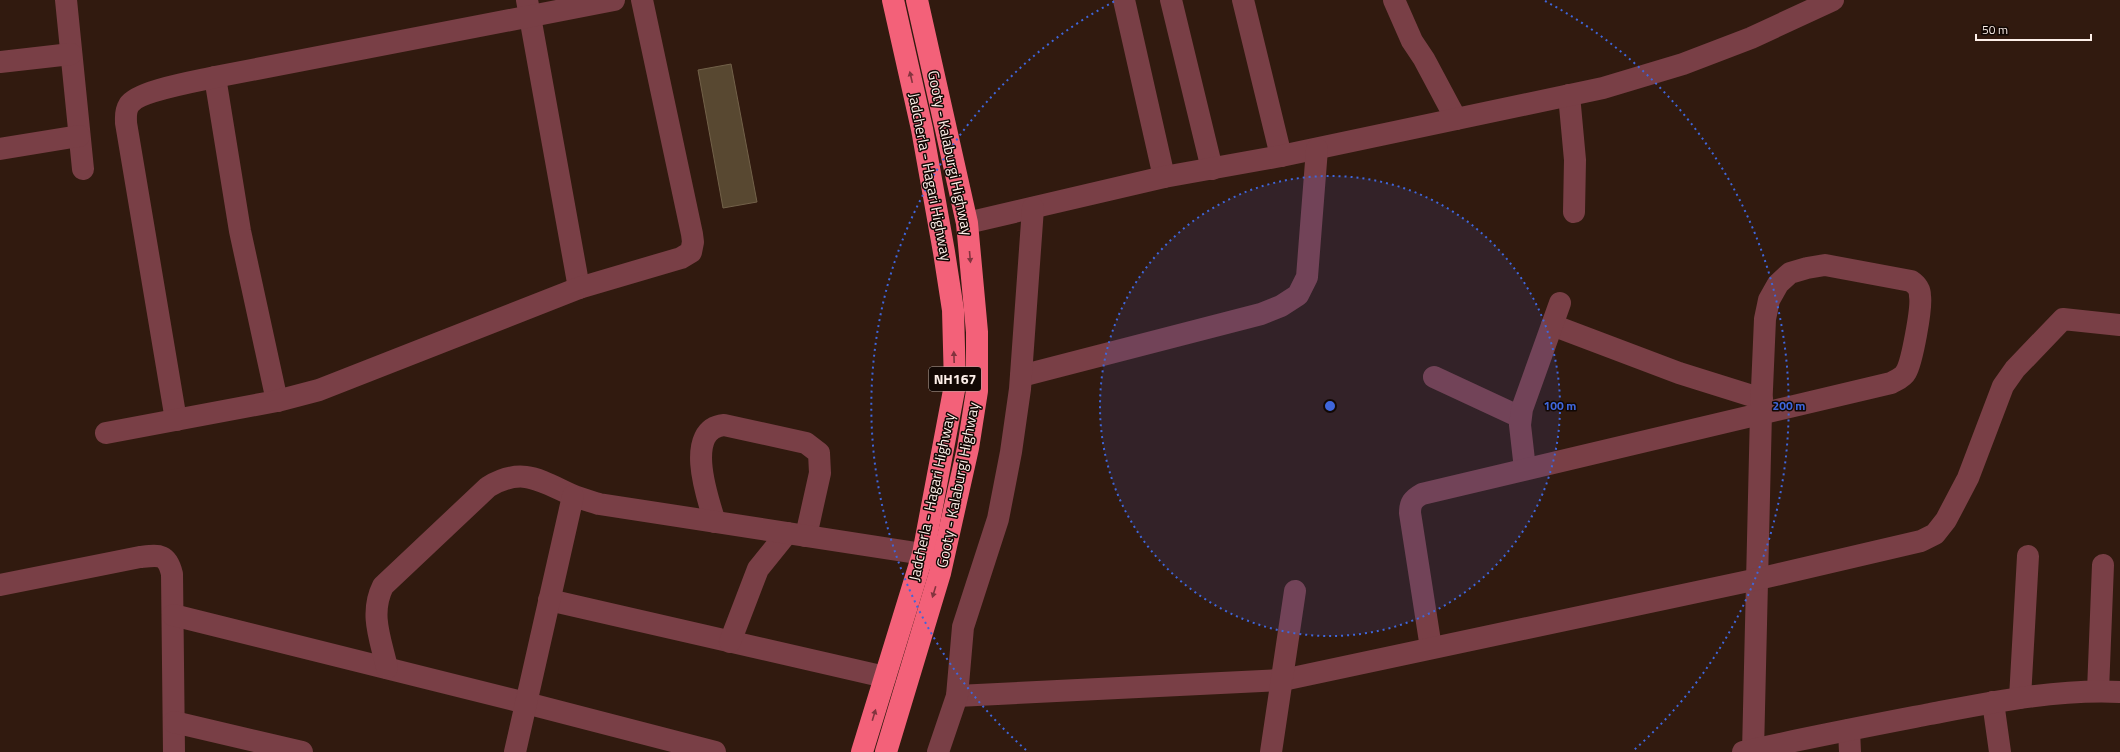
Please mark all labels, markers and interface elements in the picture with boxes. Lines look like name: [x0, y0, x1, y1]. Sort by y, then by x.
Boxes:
scale bar: [1976, 16, 2091, 42]
text: 50 m: [1982, 20, 2008, 39]
street label: Gooty - Kalaburgi Highway: [922, 68, 979, 238]
one-way arrow: [907, 71, 913, 83]
street label: Jadcherla - Hagari Highway: [903, 91, 958, 263]
one-way arrow: [967, 251, 973, 263]
one-way arrow: [950, 351, 957, 363]
road number: NH167: [929, 367, 981, 391]
text: 100 m: [1544, 396, 1576, 415]
text: 200 m: [1773, 396, 1805, 415]
centre of rings: [1323, 399, 1337, 413]
street label: Gooty - Kalaburgi Highway: [930, 400, 985, 570]
street label: Jadcherla - Hagari Highway: [902, 411, 961, 583]
one-way arrow: [931, 587, 937, 599]
one-way arrow: [871, 708, 877, 720]

